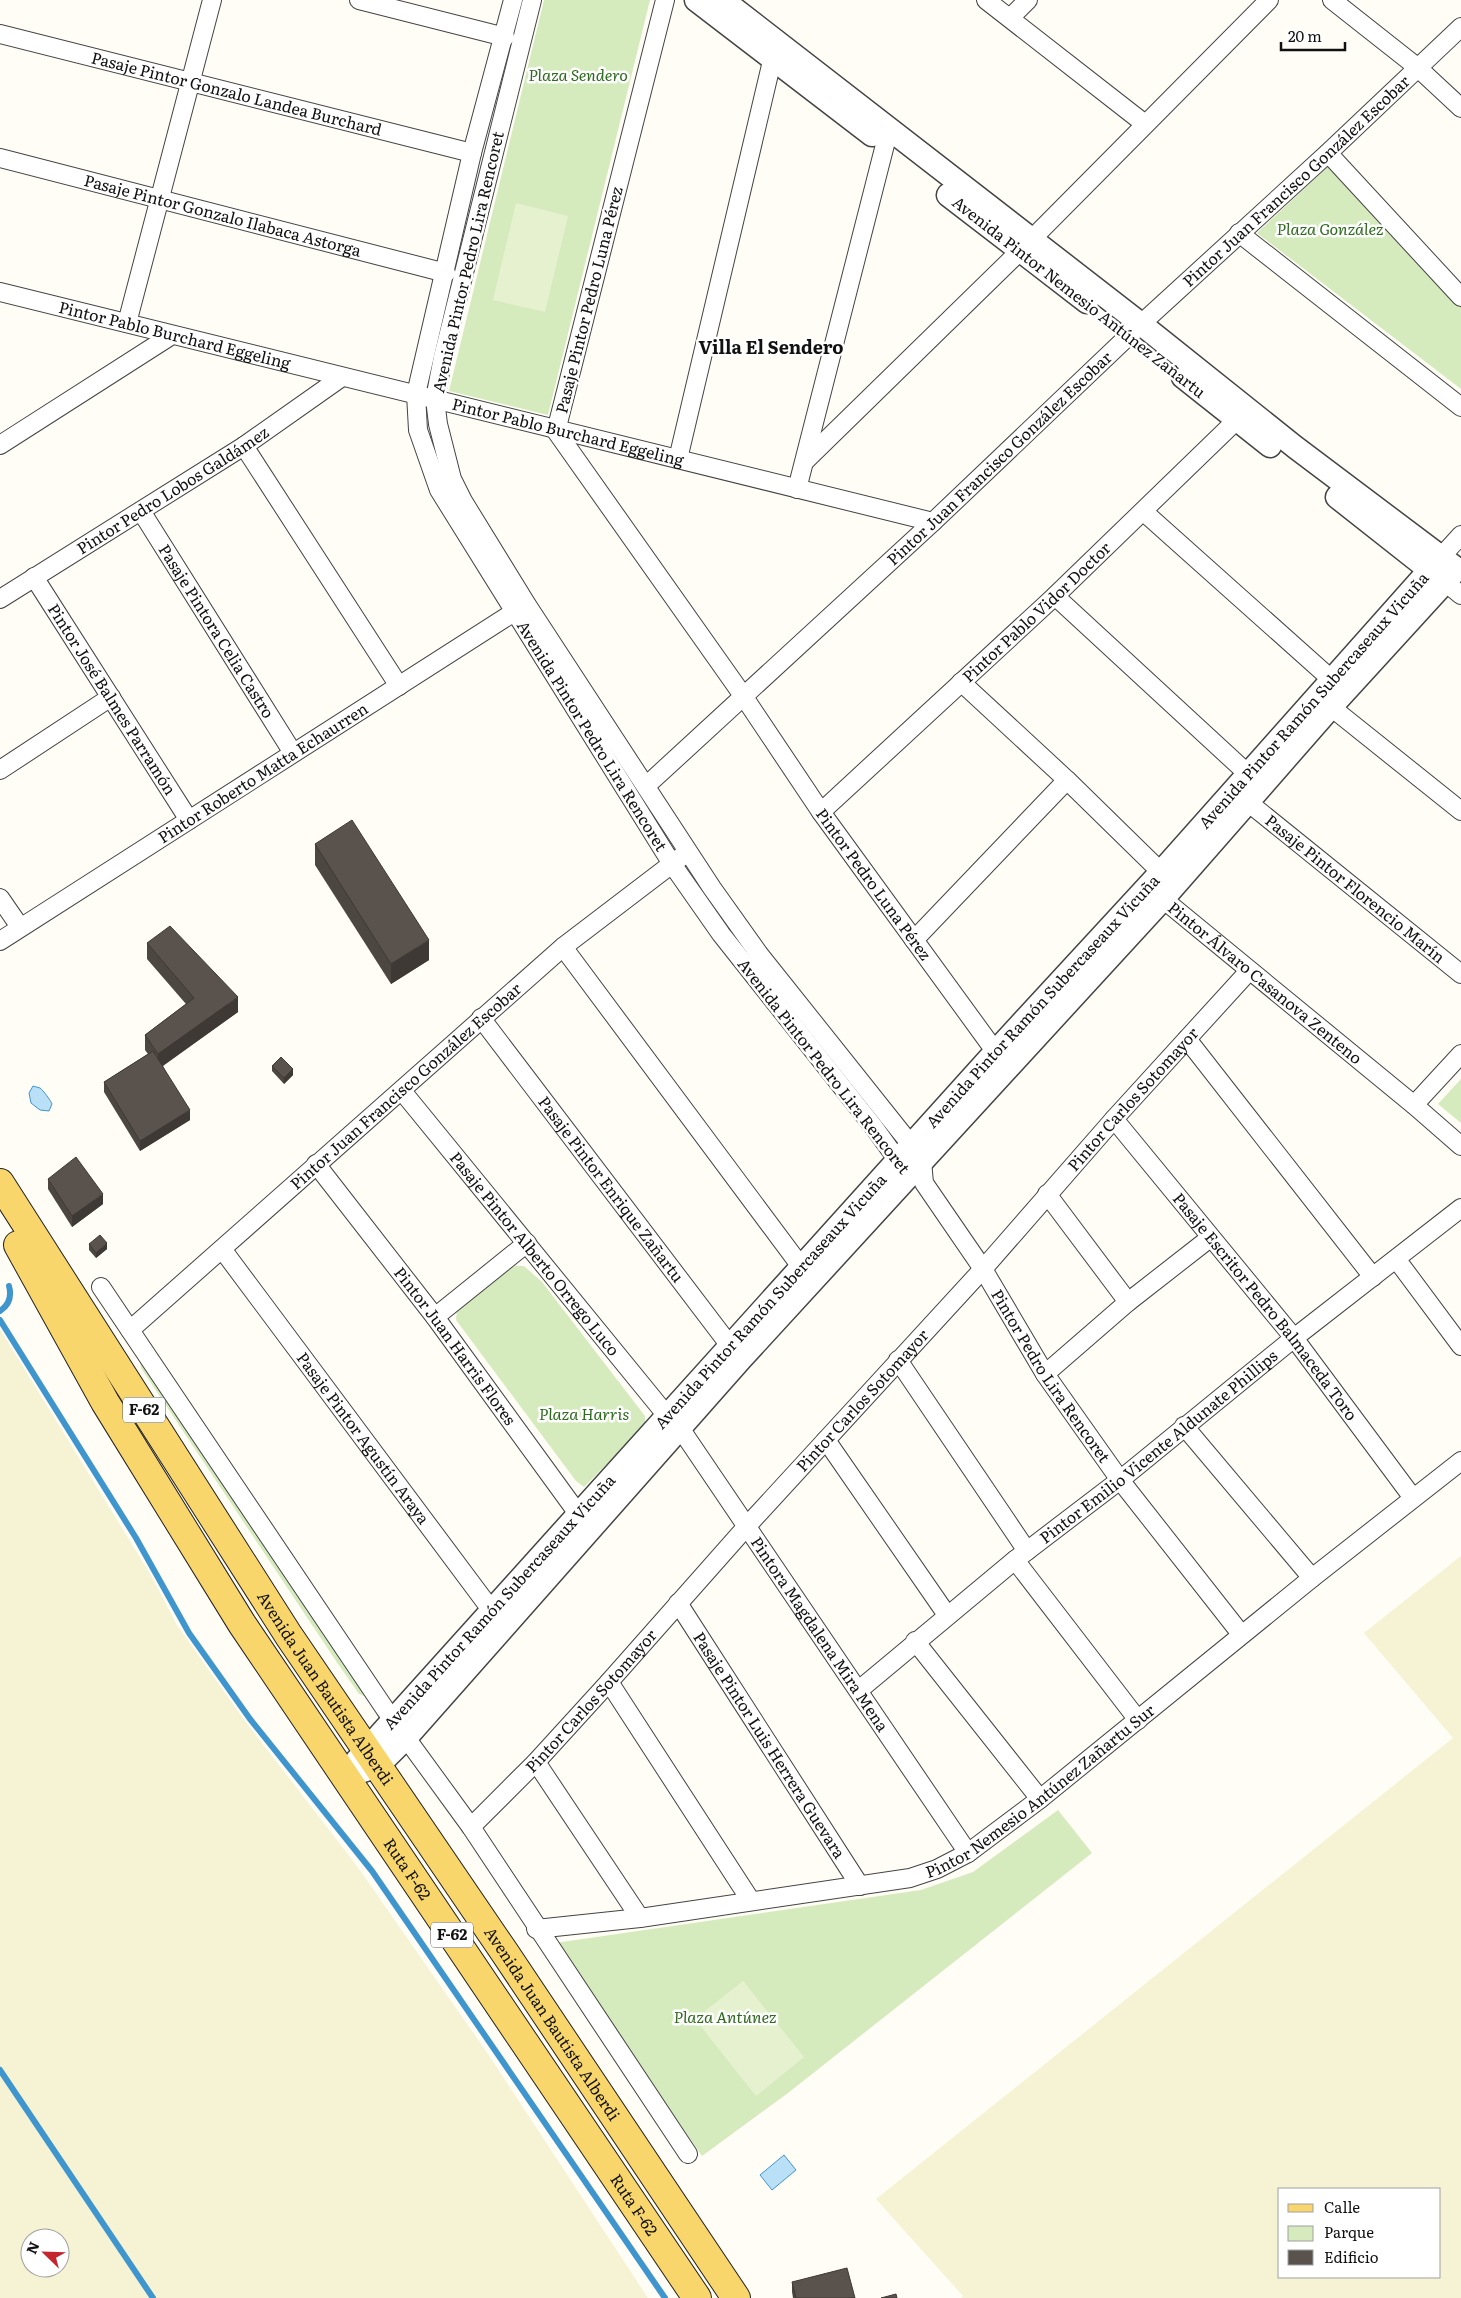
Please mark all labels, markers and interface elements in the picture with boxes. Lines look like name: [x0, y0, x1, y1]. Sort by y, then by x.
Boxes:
scale bar: [1281, 20, 1345, 52]
text: 20 m: [1288, 24, 1322, 47]
street label: Pasaje Pintor Gonzalo Landea Burchard: [89, 44, 385, 141]
park label: Plaza Sendero: [528, 62, 628, 86]
street label: Pintor Juan Francisco González Escobar: [1176, 69, 1415, 292]
street label: Avenida Pintor Pedro Lira Rencoret: [425, 128, 509, 395]
street label: Pasaje Pintor Gonzalo Ilabaca Astorga: [82, 167, 364, 262]
street label: Pasaje Pintor Pedro Luna Pérez: [548, 184, 628, 416]
street label: Avenida Pintor Nemesio Antúnez Zañartu: [948, 190, 1211, 403]
park label: Plaza González: [1277, 216, 1384, 240]
street label: Pintor Pablo Burchard Eggeling: [57, 294, 294, 374]
district label: Villa El Sendero: [698, 333, 844, 360]
street label: Pintor Juan Francisco González Escobar: [881, 345, 1117, 570]
street label: Pintor Pablo Burchard Eggeling: [450, 391, 687, 471]
street label: Pintor Pedro Lobos Galdámez: [71, 419, 273, 559]
street label: Pintor Pablo Vidor Doctor: [956, 535, 1116, 687]
street label: Pasaje Pintora Celia Castro: [154, 539, 281, 722]
street label: Avenida Pintor Ramón Subercaseaux Vicuña: [1192, 566, 1434, 833]
street label: Pintor José Balmes Parramón: [43, 598, 183, 800]
street label: Avenida Pintor Pedro Lira Rencoret: [512, 615, 674, 856]
street label: Pintor Roberto Matta Echaurren: [153, 696, 372, 848]
street label: Pintor Pedro Luna Pérez: [811, 803, 938, 965]
street label: Pasaje Pintor Florencio Marín: [1261, 808, 1451, 968]
street label: Avenida Pintor Ramón Subercaseaux Vicuña: [919, 868, 1165, 1133]
street label: Pintor Álvaro Casanova Zenteno: [1163, 895, 1368, 1069]
street label: Avenida Pintor Pedro Lira Rencoret: [733, 952, 917, 1179]
street label: Pintor Juan Francisco González Escobar: [284, 976, 526, 1195]
street label: Pintor Carlos Sotomayor: [1061, 1021, 1204, 1176]
street label: Pasaje Pintor Enrique Zañartu: [533, 1090, 691, 1287]
street label: Pasaje Pintor Alberto Orrego Luco: [445, 1146, 626, 1360]
street label: Avenida Pintor Ramón Subercaseaux Vicuña: [648, 1167, 891, 1433]
street label: Pasaje Escritor Pedro Balmaceda Toro: [1168, 1187, 1364, 1425]
street label: Pintor Juan Harris Flores: [389, 1261, 523, 1429]
street label: Pintor Pedro Lira Rencoret: [986, 1284, 1117, 1467]
street label: Pintor Carlos Sotomayor: [790, 1323, 934, 1476]
street label: Pintor Emilio Vicente Aldunate Phillips: [1034, 1343, 1282, 1548]
street label: Pasaje Pintor Agustín Araya: [292, 1346, 436, 1529]
road number: F-62: [123, 1398, 165, 1422]
park label: Plaza Harris: [539, 1401, 629, 1425]
street label: Avenida Pintor Ramón Subercaseaux Vicuña: [377, 1468, 620, 1734]
street label: Pintora Magdalena Mira Mena: [746, 1531, 895, 1736]
street label: Avenida Juan Bautista Alberdi: [252, 1586, 400, 1789]
street label: Pintor Carlos Sotomayor: [519, 1623, 662, 1778]
street label: Pasaje Pintor Luis Herrera Guevara: [688, 1626, 852, 1863]
street label: Pintor Nemesio Antúnez Zañartu Sur: [922, 1697, 1160, 1883]
street label: Ruta F-62: [379, 1833, 438, 1904]
street label: Avenida Juan Bautista Alberdi: [479, 1921, 627, 2125]
road number: F-62: [431, 1922, 473, 1948]
park label: Plaza Antúnez: [673, 2004, 777, 2028]
street label: Ruta F-62: [605, 2168, 664, 2240]
legend: [1278, 2188, 1441, 2278]
text: Calle: [1324, 2195, 1360, 2218]
text: Parque: [1324, 2220, 1374, 2243]
north arrow: [20, 2228, 70, 2278]
text: N: [21, 2238, 44, 2257]
text: Edificio: [1324, 2245, 1379, 2268]

